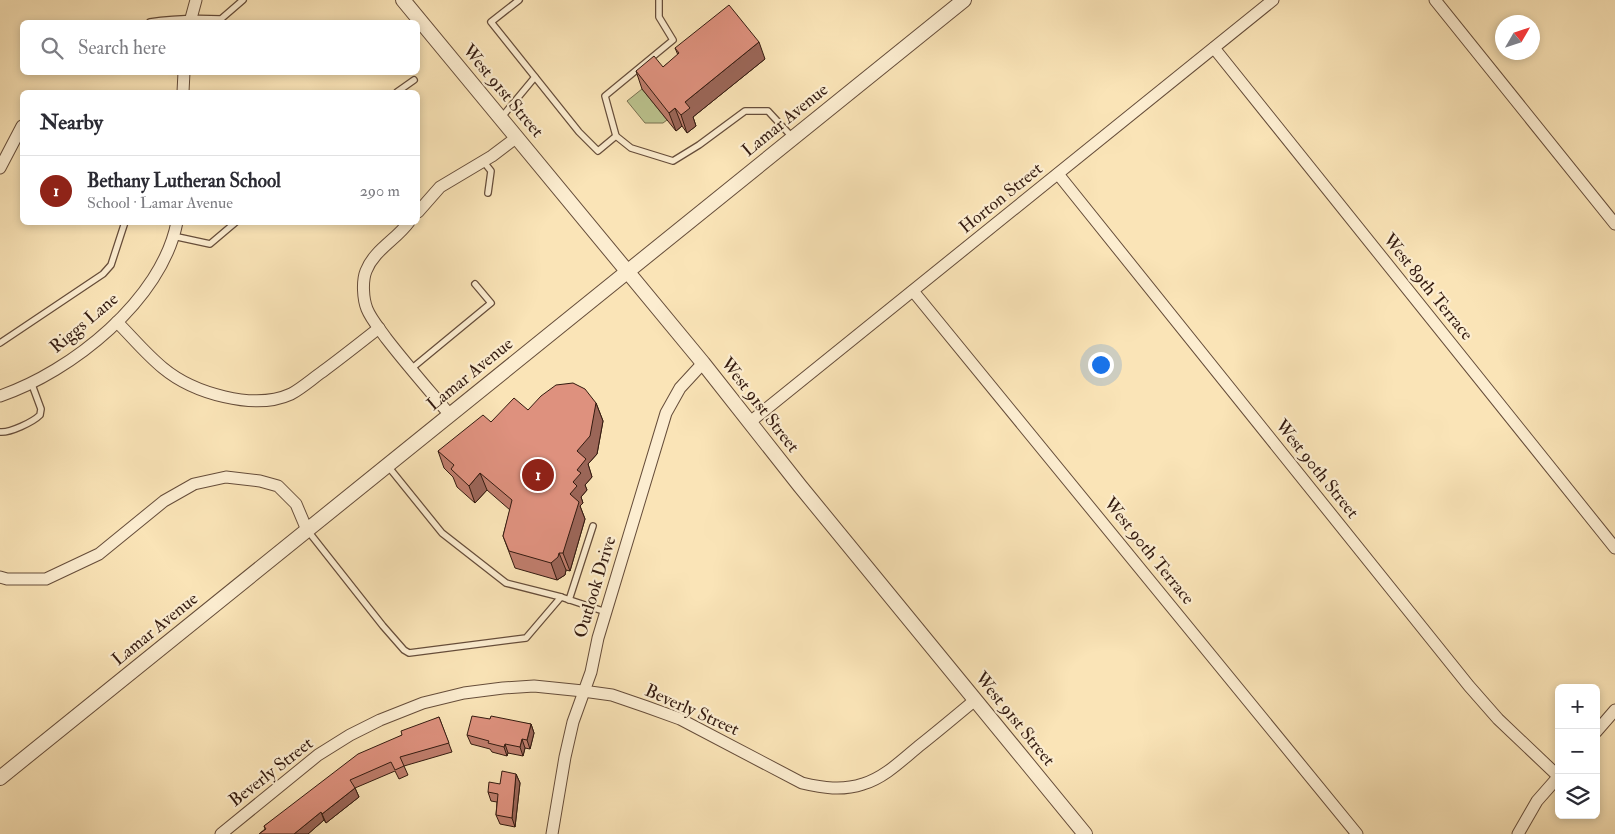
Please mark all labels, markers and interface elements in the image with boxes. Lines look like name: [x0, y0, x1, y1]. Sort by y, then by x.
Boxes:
north arrow: [1495, 15, 1540, 60]
search box: [20, 20, 420, 75]
icon: search: [38, 34, 66, 62]
text: Search here: [78, 36, 166, 60]
street label: West 91st Street: [457, 39, 549, 142]
street label: Lamar Avenue: [737, 78, 833, 162]
text: Nearby: [40, 109, 103, 136]
street label: Horton Street: [955, 157, 1048, 239]
text: Bethany Lutheran School: [87, 169, 281, 193]
text: 1: [53, 181, 59, 201]
text: 290 m: [360, 181, 400, 201]
text: School · Lamar Avenue: [87, 193, 233, 213]
street label: West 89th Terrace: [1377, 228, 1478, 345]
street label: Riggs Lane: [45, 287, 123, 358]
street label: Lamar Avenue: [422, 332, 518, 416]
street label: West 91st Street: [715, 352, 804, 457]
your location: [1088, 352, 1114, 378]
street label: West 90th Street: [1269, 414, 1364, 523]
pin: 1: [522, 456, 554, 494]
street label: West 90th Terrace: [1098, 492, 1200, 610]
street label: Outlook Drive: [569, 533, 622, 641]
street label: Lamar Avenue: [107, 587, 203, 671]
street label: West 91st Street: [969, 666, 1060, 771]
street label: Beverly Street: [641, 679, 743, 741]
map controls: [1555, 684, 1600, 819]
button: +: [1555, 684, 1600, 729]
button: −: [1555, 729, 1600, 774]
street label: Beverly Street: [224, 732, 318, 812]
button: layers: [1555, 774, 1600, 819]

